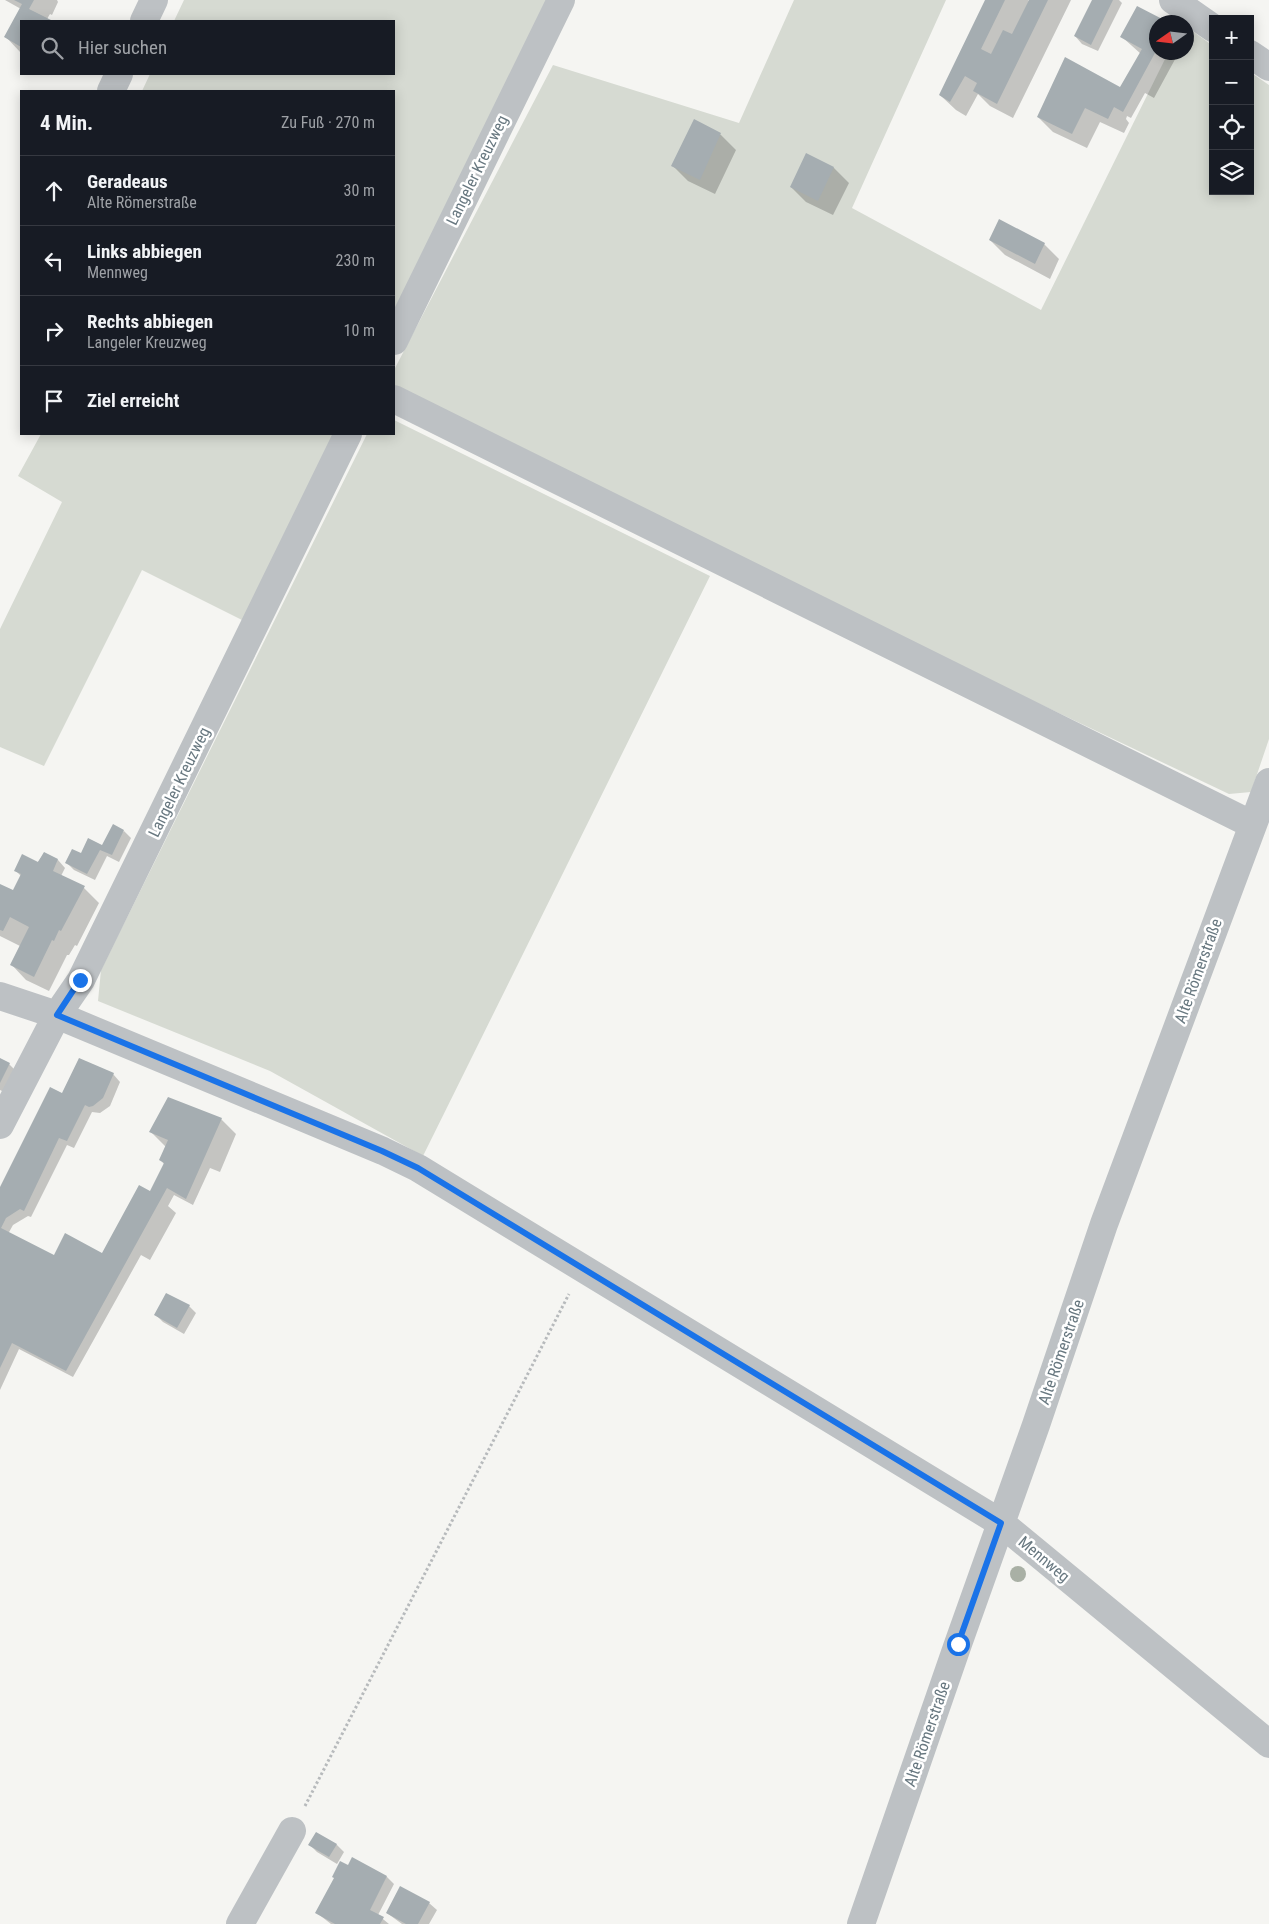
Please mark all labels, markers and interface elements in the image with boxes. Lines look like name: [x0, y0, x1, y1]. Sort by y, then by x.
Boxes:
north arrow: [1149, 15, 1194, 60]
map controls: [1209, 15, 1254, 195]
button: +: [1209, 15, 1254, 60]
search box: [20, 20, 395, 75]
icon: search: [38, 34, 66, 62]
text: Hier suchen: [78, 36, 167, 59]
button: −: [1209, 60, 1254, 105]
button: locate: [1209, 105, 1254, 150]
text: 4 Min.: [40, 111, 93, 135]
street label: Langeler Kreuzweg: [442, 112, 512, 228]
text: Zu Fuß · 270 m: [281, 113, 375, 132]
button: layers: [1209, 150, 1254, 195]
text: Geradeaus: [87, 170, 168, 193]
icon: ahead: [40, 177, 68, 205]
text: 30 m: [343, 181, 375, 200]
text: Alte Römerstraße: [87, 193, 197, 212]
text: Links abbiegen: [87, 240, 202, 263]
icon: left: [40, 247, 68, 275]
text: 230 m: [336, 251, 375, 270]
text: Mennweg: [87, 263, 148, 282]
text: Rechts abbiegen: [87, 310, 213, 333]
icon: right: [40, 317, 68, 345]
text: 10 m: [343, 321, 375, 340]
text: Langeler Kreuzweg: [87, 333, 207, 352]
icon: arrive: [40, 387, 68, 415]
text: Ziel erreicht: [87, 389, 179, 412]
street label: Langeler Kreuzweg: [144, 724, 214, 840]
street label: Alte Römerstraße: [1170, 916, 1226, 1026]
route end: [69, 969, 92, 992]
street label: Alte Römerstraße: [1034, 1297, 1088, 1407]
street label: Mennweg: [1015, 1532, 1073, 1586]
route start: [947, 1633, 970, 1656]
street label: Alte Römerstraße: [900, 1679, 954, 1789]

